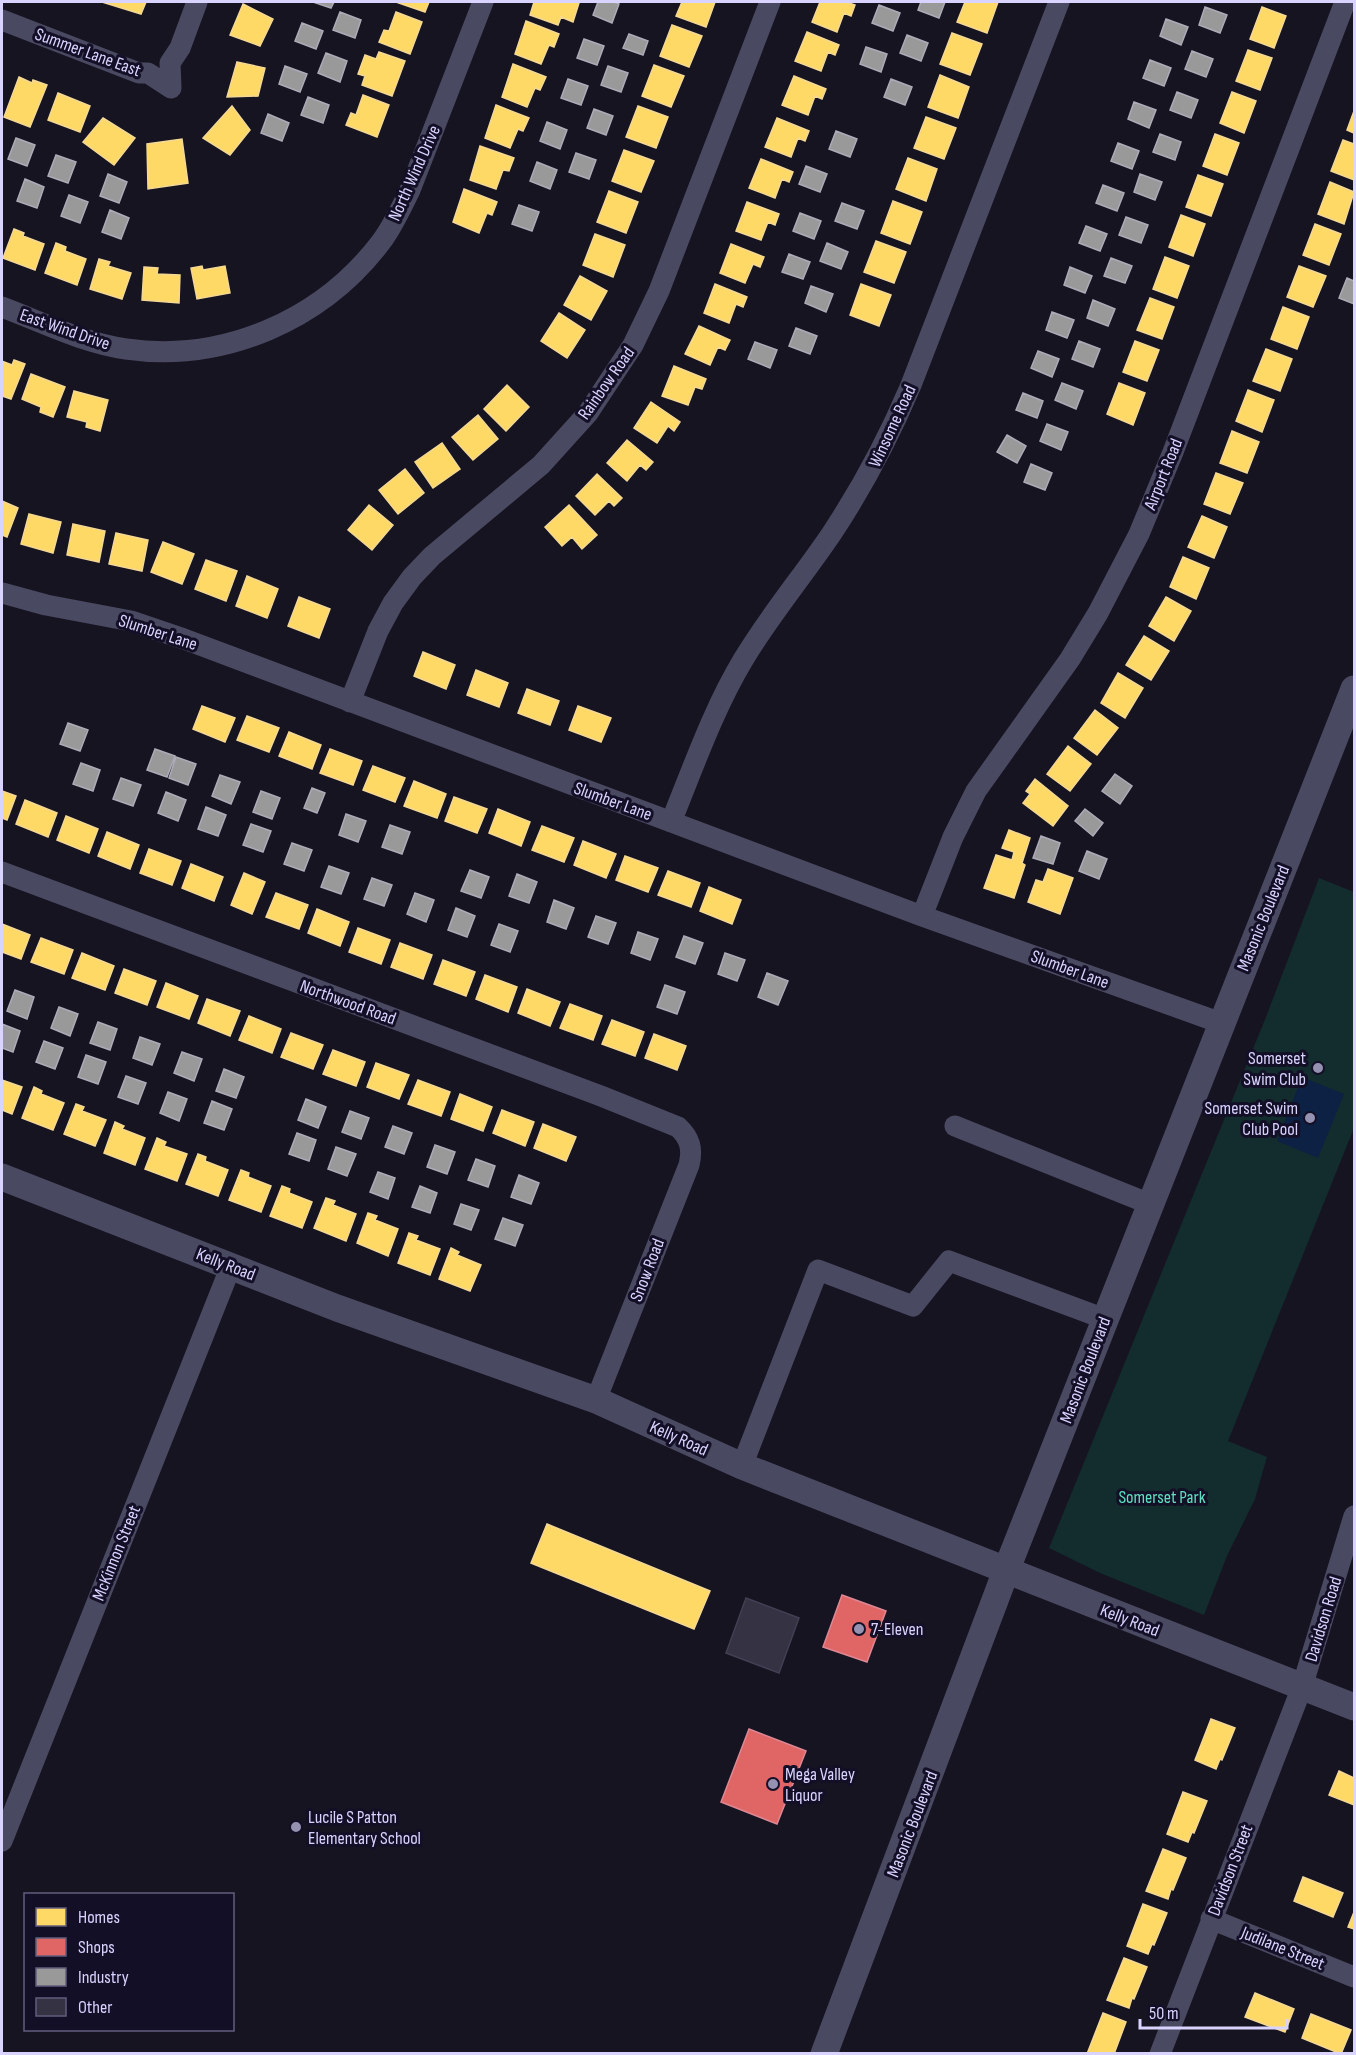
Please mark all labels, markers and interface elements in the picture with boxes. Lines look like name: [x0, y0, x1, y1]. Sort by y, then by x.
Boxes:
street label: Summer Lane East: [32, 24, 144, 81]
street label: North Wind Drive: [384, 122, 445, 224]
street label: East Wind Drive: [17, 304, 112, 355]
street label: Rainbow Road: [574, 343, 639, 424]
street label: Winsome Road: [864, 382, 921, 471]
street label: Airport Road: [1139, 436, 1187, 514]
street label: Slumber Lane: [116, 610, 200, 655]
street label: Slumber Lane: [571, 778, 655, 825]
street label: Masonic Boulevard: [1233, 862, 1294, 974]
street label: Slumber Lane: [1028, 946, 1112, 993]
street label: Northwood Road: [297, 975, 399, 1030]
place label: Somerset Swim Club: [1243, 1048, 1307, 1090]
marker: Somerset Swim Club: [1311, 1061, 1325, 1075]
place label: Somerset Swim Club Pool: [1204, 1098, 1298, 1140]
marker: Somerset Swim Club Pool: [1303, 1111, 1317, 1125]
street label: Snow Road: [626, 1236, 669, 1305]
street label: Kelly Road: [193, 1244, 258, 1285]
street label: Masonic Boulevard: [1056, 1314, 1115, 1426]
street label: Kelly Road: [646, 1416, 711, 1461]
park label: Somerset Park: [1118, 1487, 1206, 1508]
street label: McKinnon Street: [88, 1502, 145, 1604]
street label: Davidson Road: [1301, 1574, 1346, 1664]
street label: Kelly Road: [1097, 1600, 1162, 1641]
place label: 7-Eleven: [871, 1619, 924, 1640]
marker: 7-Eleven: [852, 1622, 866, 1636]
place label: Mega Valley Liquor: [785, 1764, 855, 1806]
street label: Masonic Boulevard: [883, 1768, 942, 1880]
marker: Mega Valley Liquor: [766, 1777, 780, 1791]
place label: Lucile S Patton Elementary School: [308, 1807, 421, 1849]
marker: Lucile S Patton Elementary School: [289, 1820, 303, 1834]
street label: Davidson Street: [1203, 1821, 1258, 1919]
legend: [24, 1893, 234, 2031]
text: Homes: [78, 1907, 120, 1928]
street label: Judilane Street: [1237, 1922, 1328, 1975]
text: Shops: [78, 1937, 115, 1958]
text: Industry: [78, 1967, 129, 1988]
scale bar: [1140, 1992, 1287, 2030]
text: Other: [78, 1997, 112, 2018]
text: 50 m: [1149, 2003, 1179, 2024]

